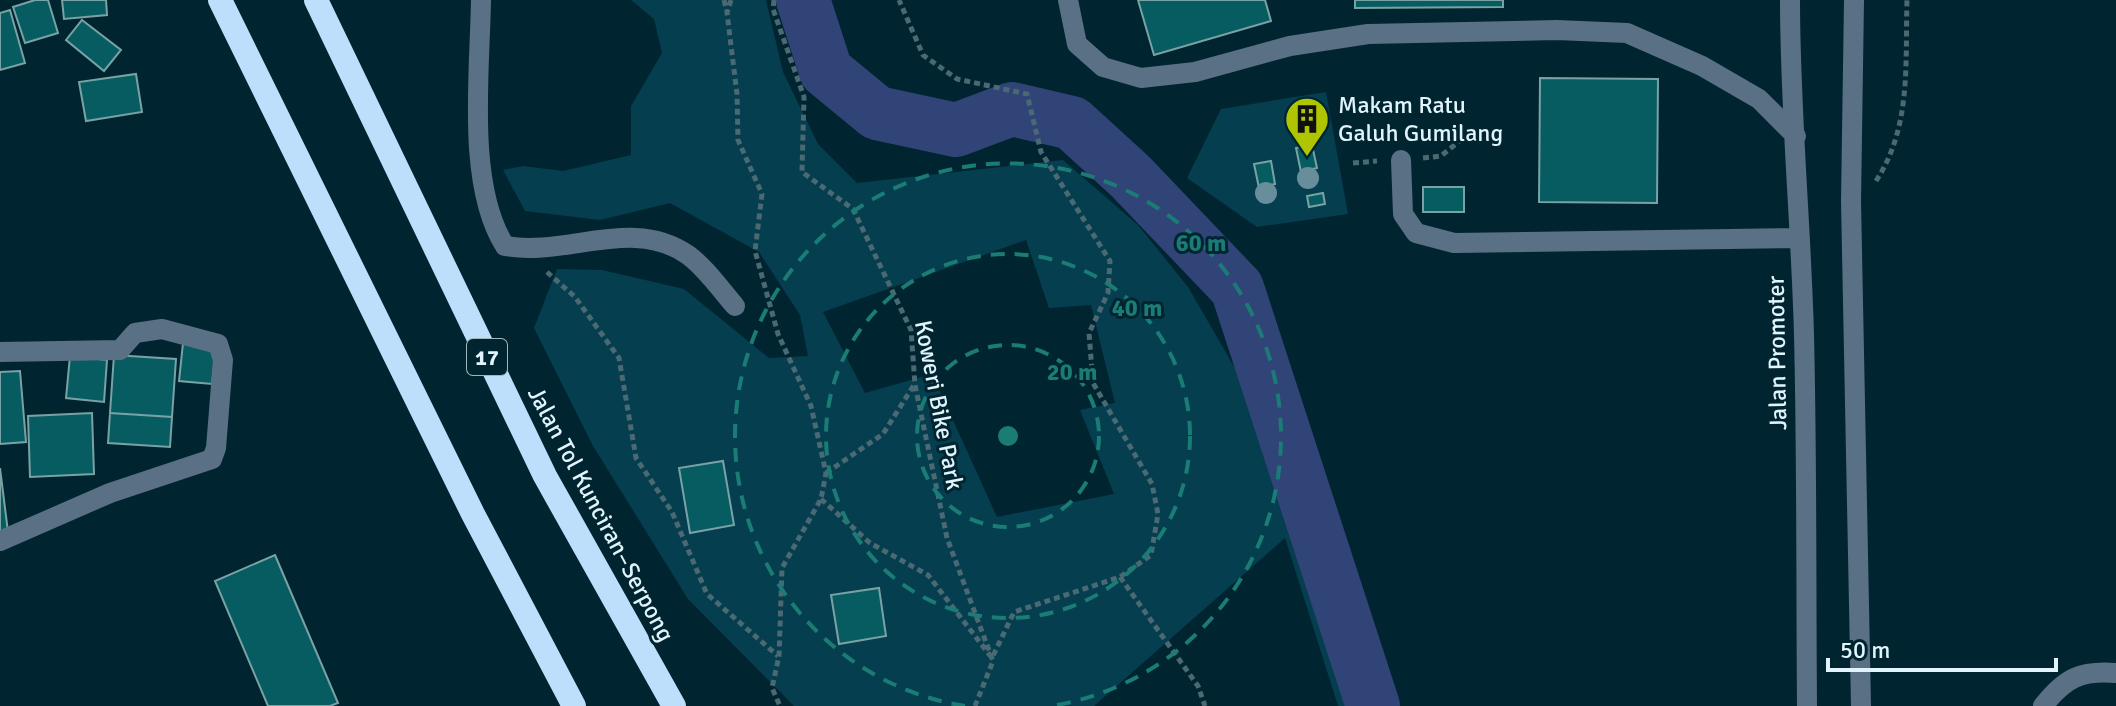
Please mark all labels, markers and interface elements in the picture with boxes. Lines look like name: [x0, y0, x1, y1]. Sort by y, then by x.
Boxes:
place label: Makam Ratu Galuh Gumilang: [1338, 90, 1503, 148]
building icon: Makam Ratu Galuh Gumilang: [1283, 95, 1331, 158]
text: 60 m: [1176, 228, 1226, 258]
street label: Jalan Promoter: [1761, 275, 1793, 430]
text: 40 m: [1112, 293, 1162, 323]
street label: Koweri Bike Park: [908, 318, 970, 492]
road number: 17: [467, 339, 507, 375]
text: 20 m: [1047, 357, 1097, 387]
street label: Jalan Tol Kunciran–Serpong: [521, 381, 681, 647]
centre of rings: [994, 422, 1022, 450]
scale bar: [1828, 622, 2056, 672]
text: 50 m: [1840, 635, 1890, 665]

